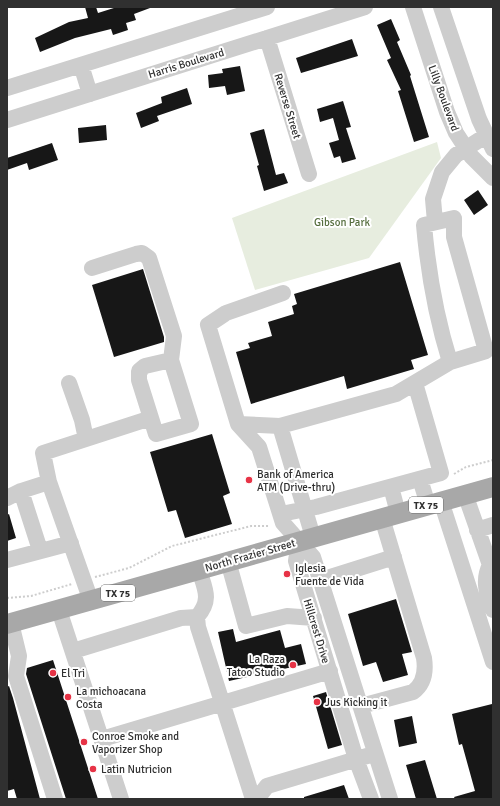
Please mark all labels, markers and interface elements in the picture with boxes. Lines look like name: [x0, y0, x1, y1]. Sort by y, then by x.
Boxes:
street label: Harris Boulevard: [147, 46, 226, 81]
street label: Lilly Boulevard: [426, 63, 462, 133]
street label: Reverse Street: [271, 72, 304, 141]
park label: Gibson Park: [314, 216, 370, 229]
place label: Bank of America ATM (Drive-thru): [257, 468, 335, 494]
marker: Bank of America ATM (Drive-thru): [244, 475, 254, 485]
road number: TX 75: [409, 497, 443, 513]
street label: North Frazier Street: [204, 536, 297, 575]
place label: Iglesia Fuente de Vida: [295, 562, 365, 588]
marker: Iglesia Fuente de Vida: [282, 569, 292, 579]
road number: TX 75: [101, 585, 135, 601]
street label: Hillcrest Drive: [301, 597, 333, 665]
place label: La Raza Tatoo Studio: [227, 653, 285, 679]
marker: La Raza Tatoo Studio: [288, 660, 298, 670]
place label: El Tri: [61, 667, 85, 680]
marker: El Tri: [48, 668, 58, 678]
place label: La michoacana Costa: [76, 685, 147, 711]
marker: La michoacana Costa: [63, 692, 73, 702]
place label: Jus Kicking it: [325, 696, 387, 709]
marker: Jus Kicking it: [312, 697, 322, 707]
place label: Conroe Smoke and Vaporizer Shop: [92, 730, 179, 756]
marker: Conroe Smoke and Vaporizer Shop: [79, 737, 89, 747]
place label: Latin Nutricion: [101, 763, 172, 776]
marker: Latin Nutricion: [88, 764, 98, 774]

